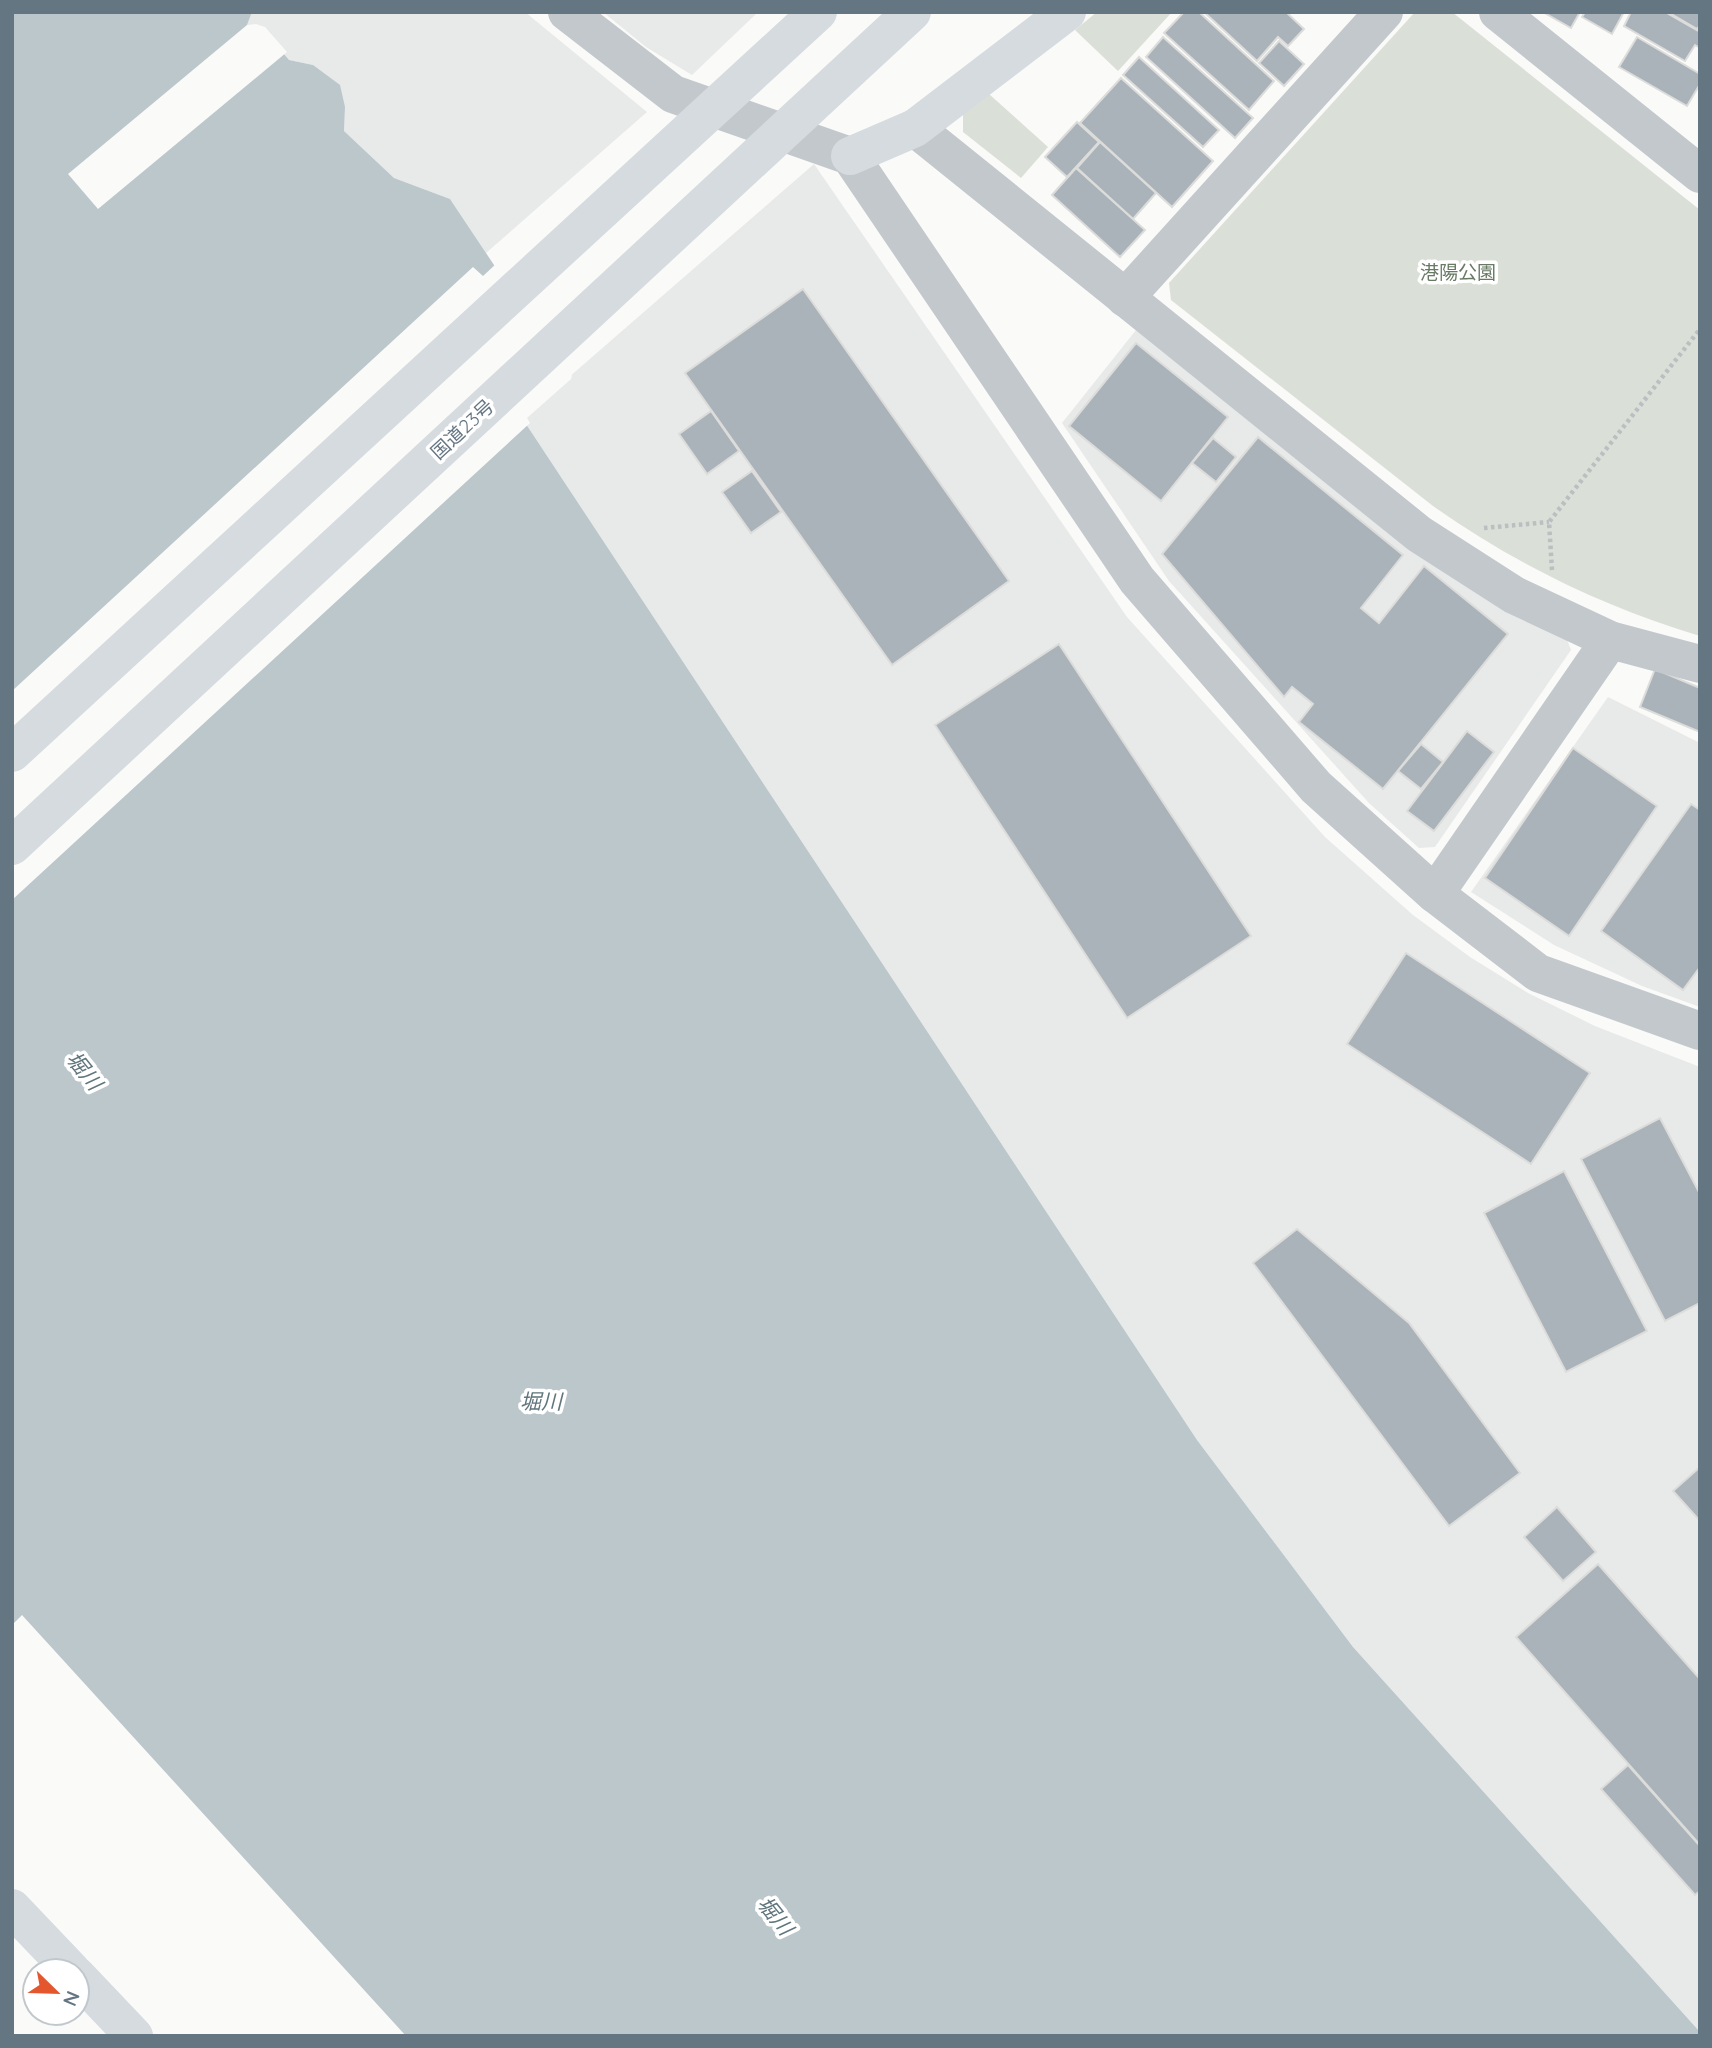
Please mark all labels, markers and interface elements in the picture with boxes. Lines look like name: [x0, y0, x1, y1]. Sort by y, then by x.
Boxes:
park label: 港陽公園: [1420, 260, 1496, 284]
street label: 国道23号: [425, 394, 499, 464]
water label: 堀川: [61, 1046, 109, 1096]
water label: 堀川: [520, 1388, 564, 1414]
water label: 堀川: [752, 1891, 800, 1941]
north arrow: [21, 1957, 91, 2027]
text: N: [58, 1988, 85, 2010]

